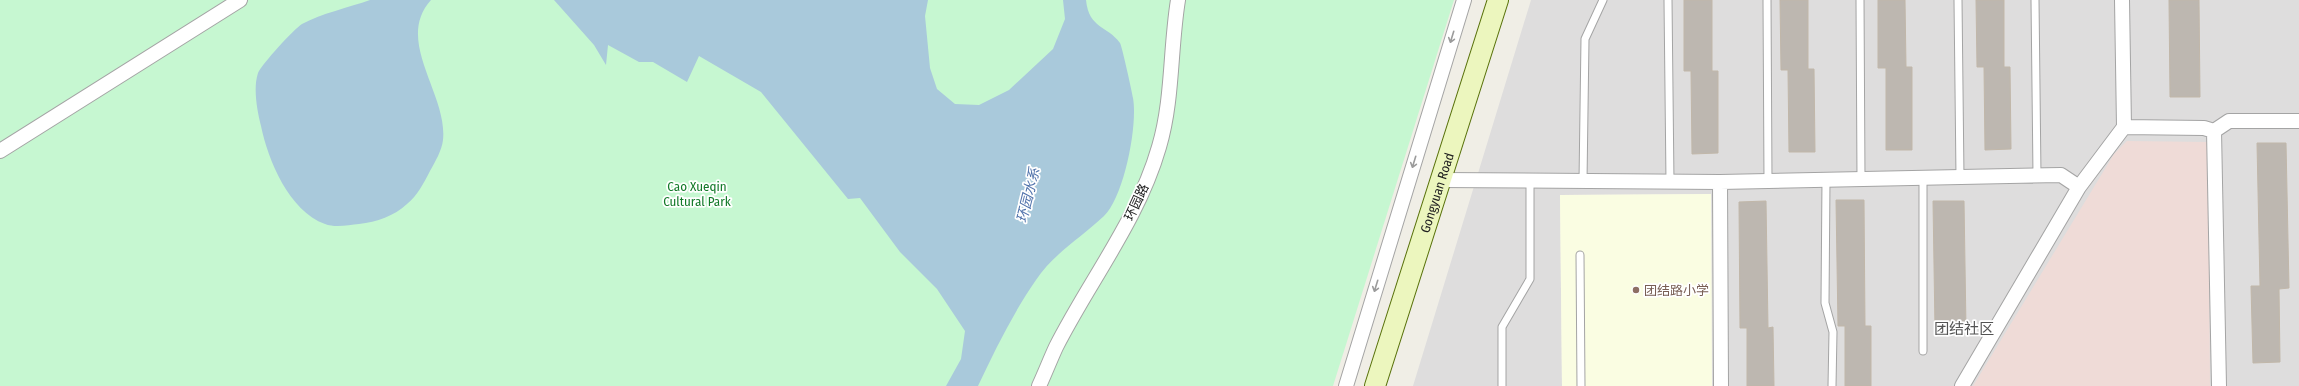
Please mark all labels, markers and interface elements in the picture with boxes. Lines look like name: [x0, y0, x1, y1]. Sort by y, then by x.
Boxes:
one-way arrow: [1448, 31, 1455, 44]
street label: Gongyuan Road: [1417, 151, 1457, 235]
one-way arrow: [1410, 155, 1418, 167]
water label: 环园水系: [1013, 165, 1044, 224]
park label: Cao Xueqin Cultural Park: [663, 179, 732, 209]
street label: 环园路: [1121, 181, 1151, 223]
one-way arrow: [1372, 280, 1380, 292]
place label: 团结路小学: [1644, 283, 1709, 298]
marker: 团结路小学: [1631, 285, 1641, 295]
district label: 团结社区: [1934, 320, 1994, 338]

